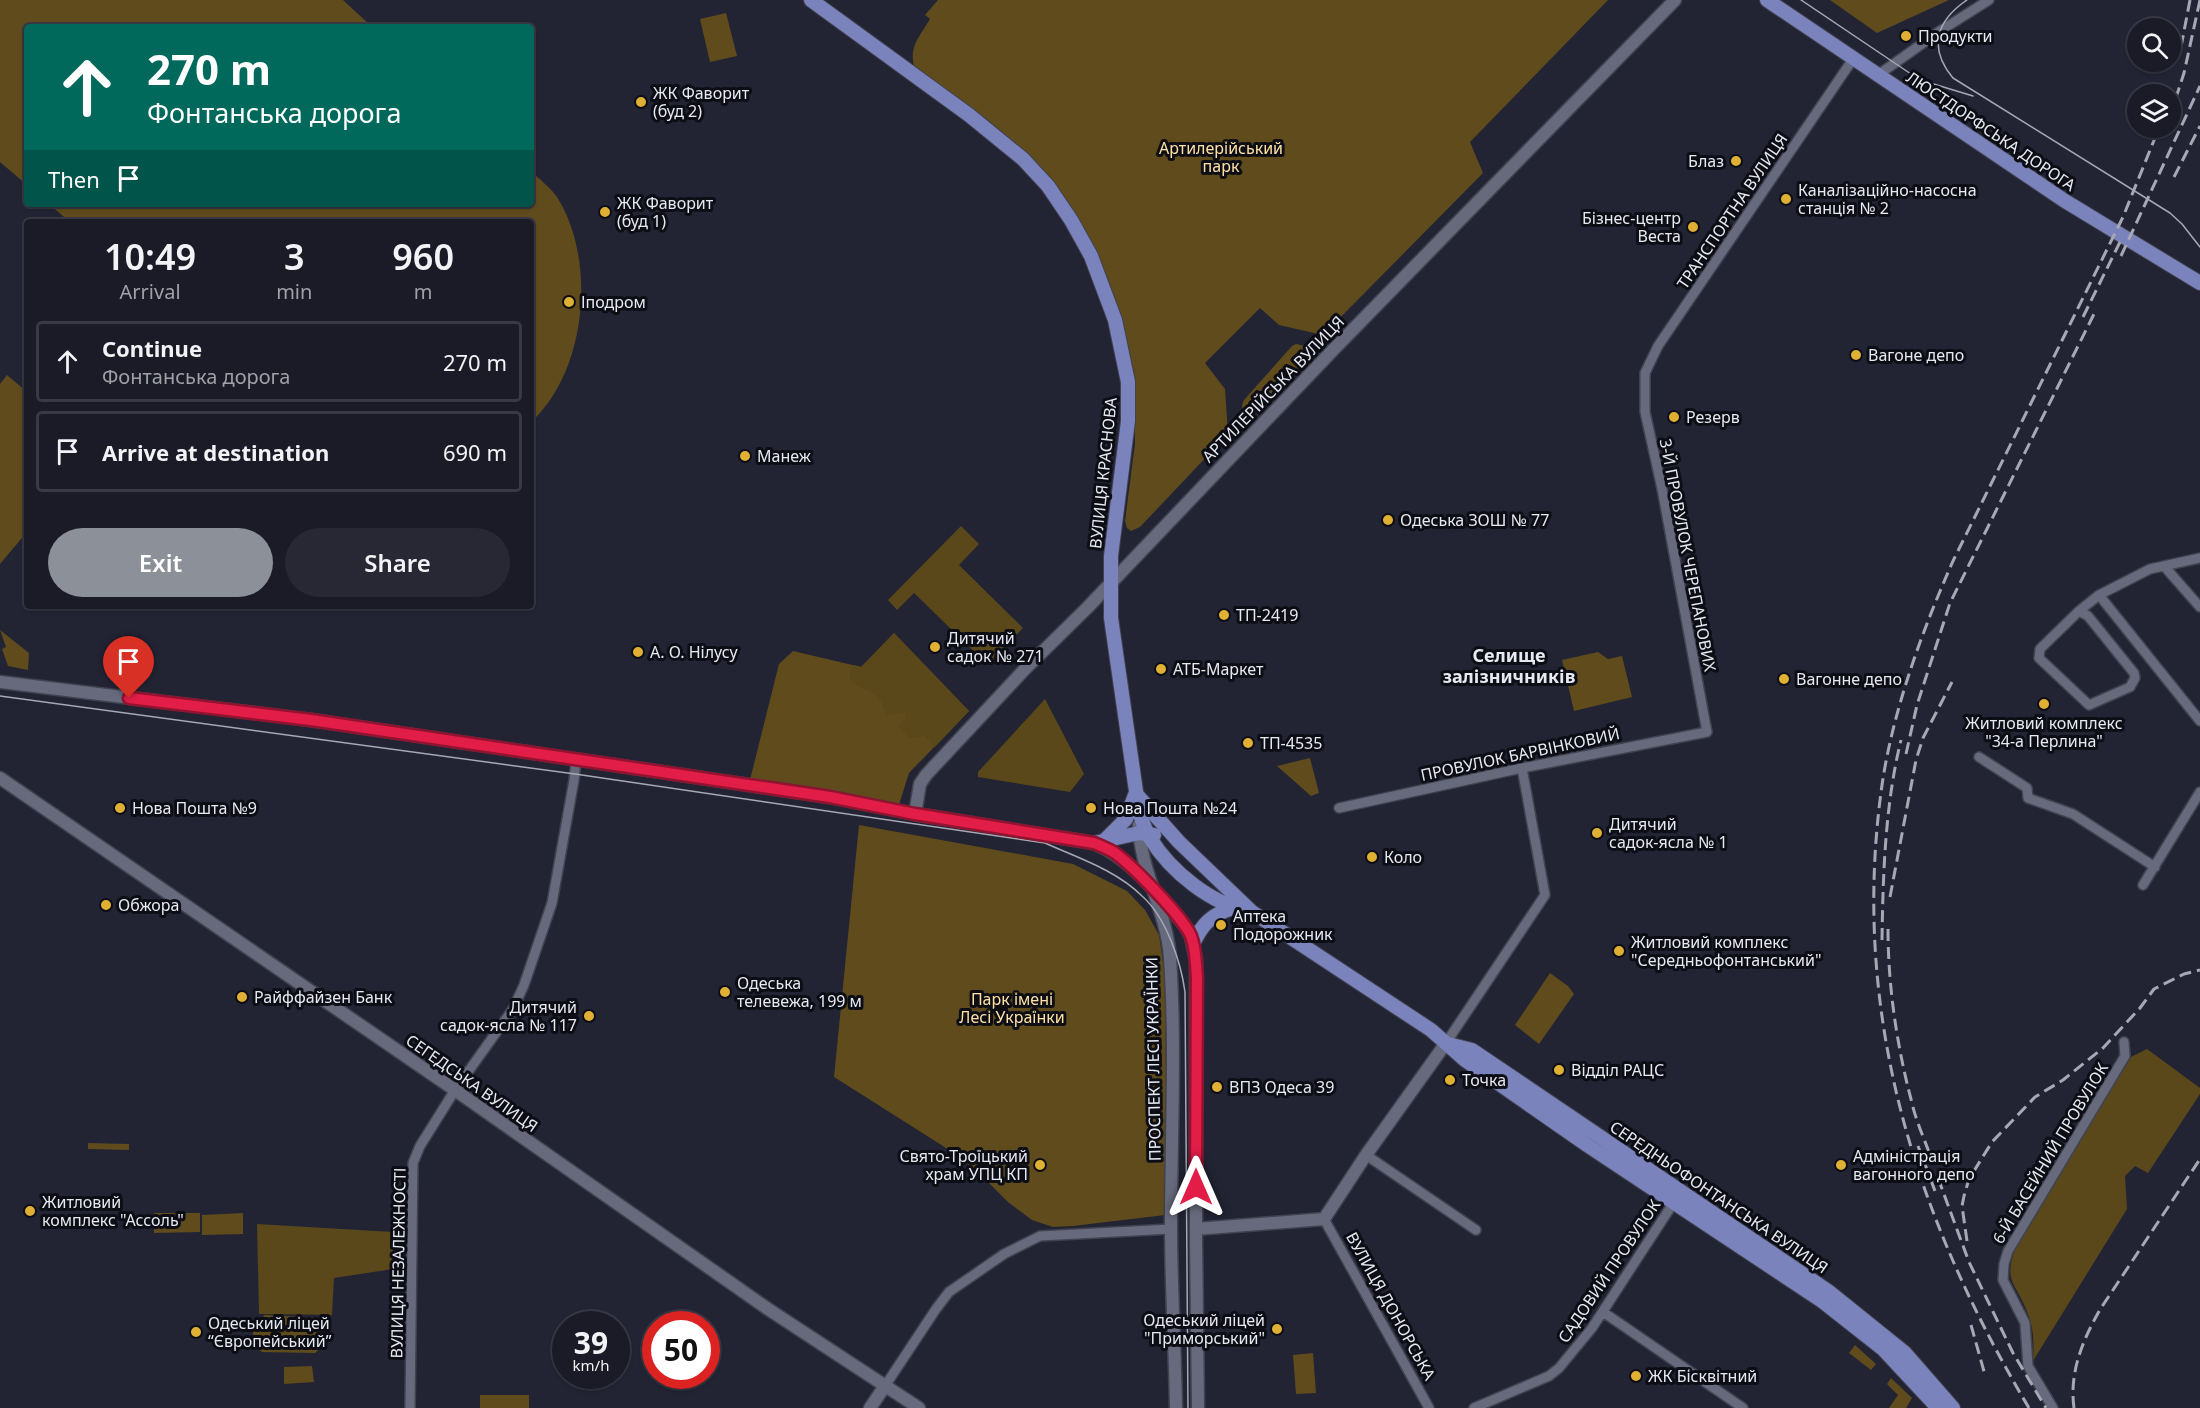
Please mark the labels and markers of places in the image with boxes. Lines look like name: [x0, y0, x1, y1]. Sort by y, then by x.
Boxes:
place label: Продукти: [1918, 25, 1993, 47]
marker: Продукти: [1899, 29, 1913, 43]
place label: ЖК Фаворит (буд 2): [653, 82, 750, 122]
marker: ЖК Фаворит (буд 2): [634, 95, 648, 109]
place label: Блаз: [1688, 150, 1724, 172]
marker: Блаз: [1729, 154, 1743, 168]
place label: Каналізаційно-насосна станція № 2: [1798, 179, 1977, 219]
place label: ЖК Фаворит (буд 1): [617, 192, 714, 232]
marker: Каналізаційно-насосна станція № 2: [1779, 192, 1793, 206]
marker: ЖК Фаворит (буд 1): [598, 205, 612, 219]
place label: Бізнес-центр Веста: [1582, 207, 1681, 247]
marker: Бізнес-центр Веста: [1686, 220, 1700, 234]
place label: Іподром: [581, 291, 646, 313]
marker: Іподром: [562, 295, 576, 309]
place label: Вагоне депо: [1868, 344, 1964, 366]
marker: Вагоне депо: [1849, 348, 1863, 362]
place label: Резерв: [1686, 406, 1740, 428]
marker: Резерв: [1667, 410, 1681, 424]
place label: Манеж: [757, 445, 812, 467]
marker: Манеж: [738, 449, 752, 463]
place label: Одеська ЗОШ № 77: [1400, 509, 1549, 531]
marker: Одеська ЗОШ № 77: [1381, 513, 1395, 527]
place label: ТП-2419: [1236, 604, 1298, 626]
marker: ТП-2419: [1217, 608, 1231, 622]
place label: Дитячий садок № 271: [947, 627, 1044, 667]
pin: [103, 636, 154, 698]
marker: Дитячий садок № 271: [928, 640, 942, 654]
place label: А. О. Нілусу: [650, 641, 739, 663]
marker: А. О. Нілусу: [631, 645, 645, 659]
place label: АТБ-Маркет: [1173, 658, 1264, 680]
marker: АТБ-Маркет: [1154, 662, 1168, 676]
place label: Вагонне депо: [1796, 668, 1902, 690]
marker: Вагонне депо: [1777, 672, 1791, 686]
marker: Житловий комплекс "34-а Перлина": [2037, 697, 2051, 711]
place label: Житловий комплекс "34-а Перлина": [1965, 712, 2123, 752]
place label: ТП-4535: [1260, 732, 1322, 754]
marker: ТП-4535: [1241, 736, 1255, 750]
place label: Нова Пошта №9: [132, 797, 257, 819]
place label: Нова Пошта №24: [1103, 797, 1237, 819]
marker: Нова Пошта №9: [113, 801, 127, 815]
marker: Нова Пошта №24: [1084, 801, 1098, 815]
place label: Дитячий садок-ясла № 1: [1609, 813, 1728, 853]
marker: Дитячий садок-ясла № 1: [1590, 826, 1604, 840]
place label: Коло: [1384, 846, 1422, 868]
marker: Коло: [1365, 850, 1379, 864]
place label: Обжора: [118, 894, 179, 916]
marker: Обжора: [99, 898, 113, 912]
place label: Аптека Подорожник: [1233, 905, 1333, 945]
marker: Аптека Подорожник: [1214, 918, 1228, 932]
place label: Житловий комплекс "Середньофонтанський": [1631, 931, 1822, 971]
marker: Житловий комплекс "Середньофонтанський": [1612, 944, 1626, 958]
place label: Одеська телевежа, 199 м: [737, 972, 862, 1012]
marker: Одеська телевежа, 199 м: [718, 985, 732, 999]
place label: Райффайзен Банк: [254, 986, 393, 1008]
marker: Райффайзен Банк: [235, 990, 249, 1004]
place label: Дитячий садок-ясла № 117: [440, 996, 577, 1036]
marker: Дитячий садок-ясла № 117: [582, 1009, 596, 1023]
place label: Відділ РАЦС: [1571, 1059, 1664, 1081]
marker: Відділ РАЦС: [1552, 1063, 1566, 1077]
place label: Точка: [1462, 1069, 1506, 1091]
marker: Точка: [1443, 1073, 1457, 1087]
place label: ВПЗ Одеса 39: [1229, 1076, 1334, 1098]
marker: ВПЗ Одеса 39: [1210, 1080, 1224, 1094]
place label: Свято-Троїцький храм УПЦ КП: [900, 1145, 1028, 1185]
place label: Адміністрація вагонного депо: [1853, 1145, 1975, 1185]
marker: Свято-Троїцький храм УПЦ КП: [1033, 1158, 1047, 1172]
marker: Адміністрація вагонного депо: [1834, 1158, 1848, 1172]
place label: Житловий комплекс "Ассоль": [42, 1191, 184, 1231]
marker: Житловий комплекс "Ассоль": [23, 1204, 37, 1218]
place label: Одеський ліцей "Приморський": [1143, 1309, 1265, 1349]
place label: Одеський ліцей “Європейський”: [208, 1312, 332, 1352]
marker: Одеський ліцей "Приморський": [1270, 1322, 1284, 1336]
marker: Одеський ліцей “Європейський”: [189, 1325, 203, 1339]
place label: ЖК Бісквітний: [1648, 1365, 1757, 1387]
marker: ЖК Бісквітний: [1629, 1369, 1643, 1383]

